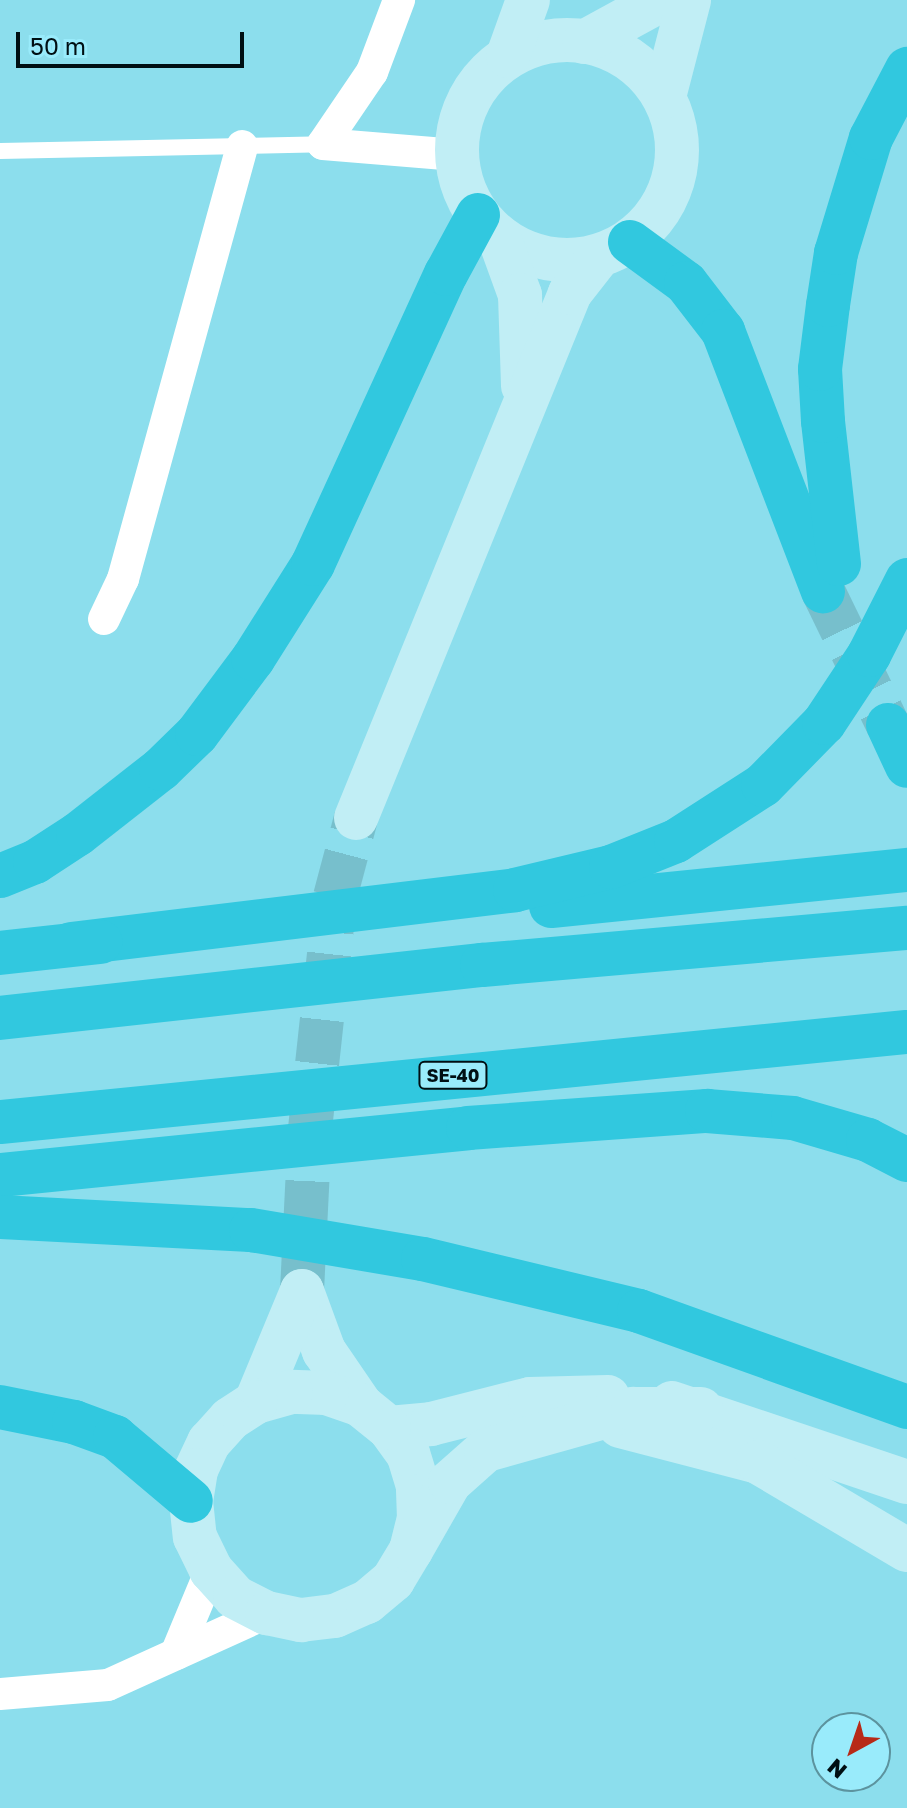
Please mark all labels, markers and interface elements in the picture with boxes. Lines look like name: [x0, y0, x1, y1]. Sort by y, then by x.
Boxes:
scale bar: [20, 16, 248, 66]
text: 50 m: [30, 31, 86, 60]
road number: SE-40: [417, 1061, 489, 1089]
north arrow: [811, 1712, 891, 1792]
text: N: [821, 1754, 852, 1785]

